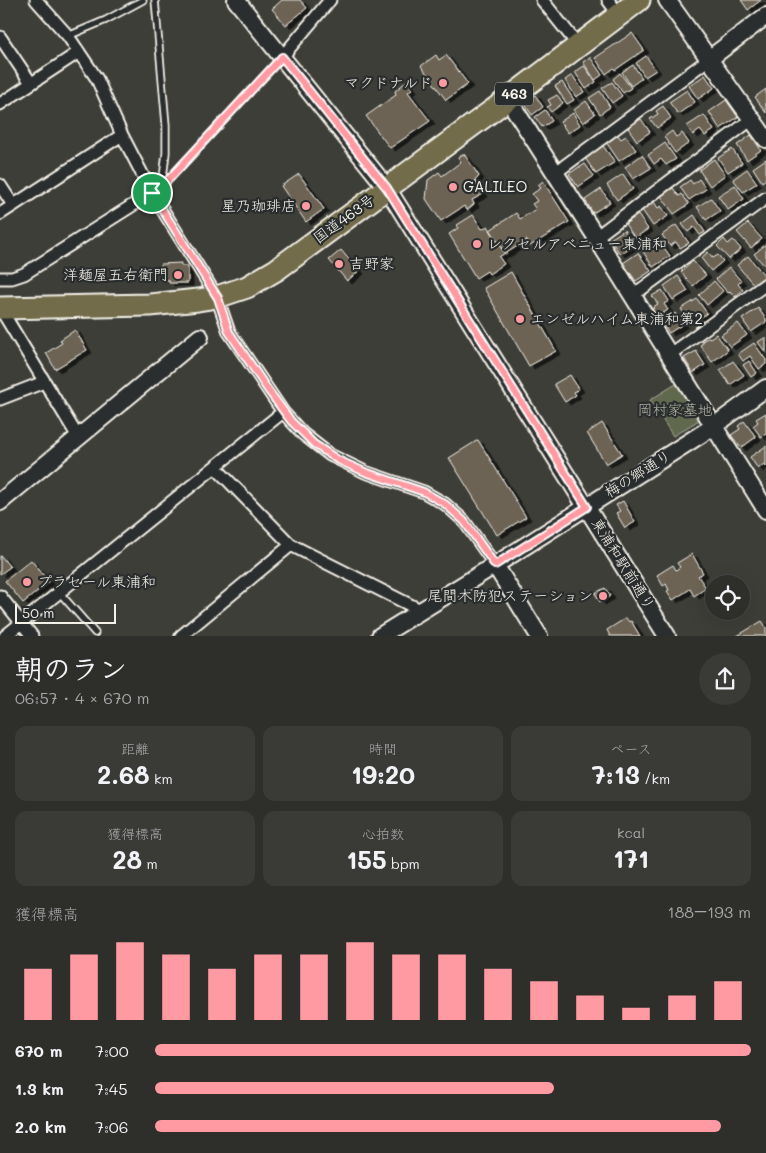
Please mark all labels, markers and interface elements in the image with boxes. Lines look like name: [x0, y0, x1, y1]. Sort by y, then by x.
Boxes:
place label: マクドナルド: [344, 72, 433, 92]
marker: マクドナルド: [437, 77, 449, 89]
road number: 463: [495, 82, 533, 106]
pin: [131, 172, 173, 214]
place label: GALILEO: [463, 176, 527, 196]
icon: arrive: [138, 179, 166, 207]
marker: GALILEO: [447, 181, 459, 193]
street label: 国道463号: [309, 189, 378, 247]
place label: 星乃珈琲店: [221, 195, 296, 215]
marker: 星乃珈琲店: [300, 200, 312, 212]
place label: レクセルアベニュー東浦和: [487, 233, 667, 253]
marker: レクセルアベニュー東浦和: [471, 238, 483, 250]
place label: 吉野家: [349, 253, 394, 273]
marker: 吉野家: [333, 258, 345, 270]
place label: 洋麺屋五右衛門: [63, 264, 168, 284]
marker: 洋麺屋五右衛門: [172, 269, 184, 281]
place label: エンゼルハイム東浦和第2: [530, 308, 703, 328]
marker: エンゼルハイム東浦和第2: [514, 313, 526, 325]
park label: 岡村家墓地: [637, 399, 713, 419]
street label: 梅の郷通り: [600, 445, 675, 502]
street label: 東浦和駅前通り: [588, 514, 660, 613]
place label: プラセール東浦和: [37, 571, 156, 591]
map controls: [705, 575, 750, 620]
button: locate: [705, 575, 750, 620]
marker: プラセール東浦和: [21, 576, 33, 588]
place label: 尾間木防犯ステーション: [427, 585, 593, 605]
marker: 尾間木防犯ステーション: [597, 590, 609, 602]
scale bar: [15, 600, 116, 624]
text: 50 m: [22, 603, 54, 622]
text: 朝のラン: [15, 650, 127, 686]
button: share: [699, 653, 751, 705]
text: 06:57 · 4 × 670 m: [15, 687, 150, 708]
text: 距離: [121, 739, 149, 758]
text: 時間: [369, 739, 397, 758]
text: ペース: [610, 739, 652, 758]
text: 2.68: [97, 758, 150, 790]
text: 19:20: [351, 758, 415, 790]
text: 7:13: [592, 758, 640, 790]
text: km: [150, 769, 173, 788]
text: /km: [640, 769, 670, 788]
text: kcal: [617, 823, 645, 842]
text: 獲得標高: [107, 824, 163, 843]
text: 心拍数: [362, 824, 404, 843]
text: 171: [613, 842, 649, 874]
text: 28: [112, 843, 142, 875]
text: 155: [346, 843, 387, 875]
text: m: [142, 854, 158, 873]
text: bpm: [387, 854, 420, 873]
text: 188–193 m: [668, 901, 751, 922]
text: 獲得標高: [15, 903, 79, 924]
text: 670 m: [15, 1040, 62, 1061]
text: 7:00: [95, 1040, 129, 1061]
text: 1.3 km: [15, 1078, 64, 1099]
text: 7:45: [95, 1078, 128, 1099]
text: 2.0 km: [15, 1116, 66, 1137]
text: 7:06: [95, 1116, 128, 1137]

